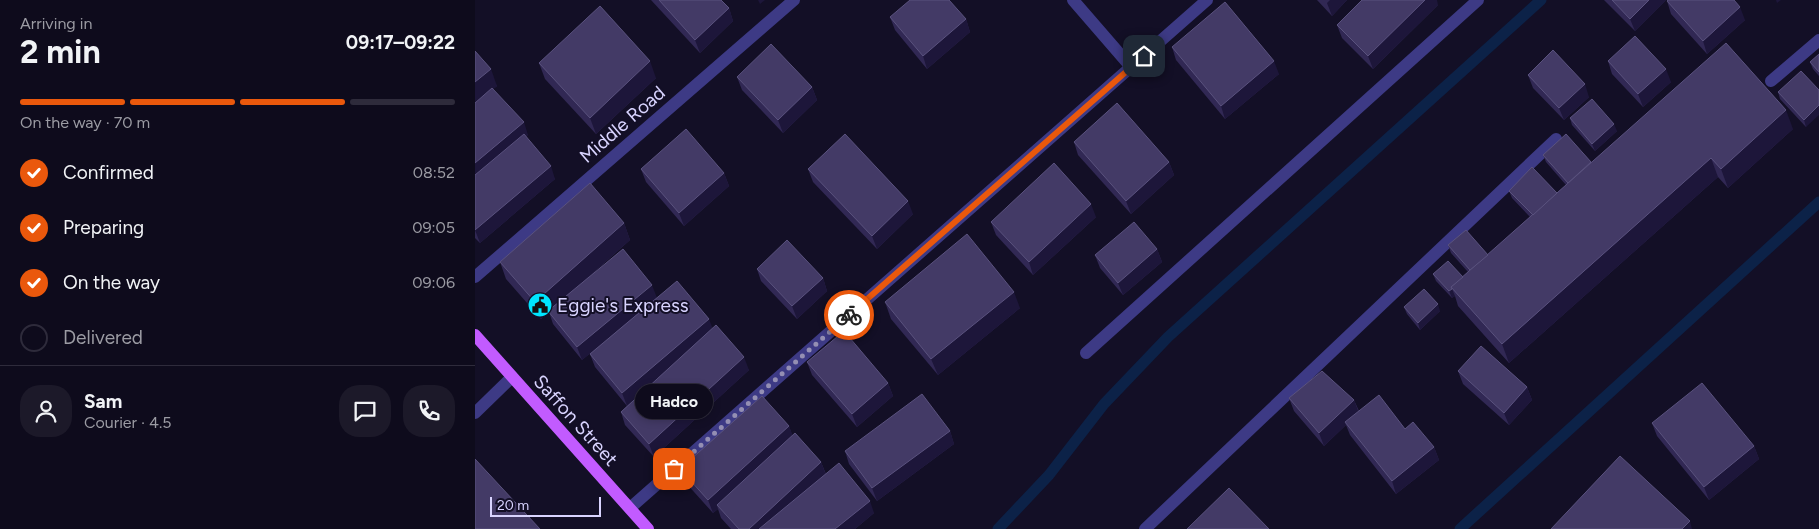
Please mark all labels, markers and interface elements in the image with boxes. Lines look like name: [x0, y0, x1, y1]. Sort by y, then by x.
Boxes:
text: Arriving in: [20, 14, 92, 33]
text: 09:17–09:22: [346, 31, 455, 54]
text: 2 min: [20, 33, 101, 71]
pin: [1123, 35, 1165, 77]
icon: home: [1130, 42, 1158, 70]
street label: Middle Road: [575, 81, 670, 168]
text: On the way · 70 m: [20, 113, 150, 132]
icon: check: [20, 159, 48, 187]
text: Confirmed: [63, 161, 154, 184]
text: 08:52: [413, 163, 455, 182]
icon: check: [20, 214, 48, 242]
text: Preparing: [63, 216, 144, 239]
text: 09:05: [412, 218, 455, 237]
icon: check: [20, 269, 48, 297]
text: On the way: [63, 271, 160, 294]
text: 09:06: [412, 273, 455, 292]
courier: [824, 290, 874, 340]
public building icon: Eggie's Express: [527, 292, 553, 318]
place label: Eggie's Express: [557, 294, 689, 317]
icon: bike: [835, 301, 863, 329]
text: Delivered: [63, 326, 143, 349]
street label: Saffon Street: [529, 370, 623, 471]
callout: Hadco: [635, 384, 713, 419]
button: person: [20, 385, 72, 437]
button: chat: [339, 385, 391, 437]
button: phone: [403, 385, 455, 437]
text: Sam: [84, 390, 122, 413]
text: Hadco: [650, 392, 698, 411]
text: Courier · 4.5: [84, 413, 171, 432]
pin: [653, 448, 695, 490]
icon: bag: [660, 455, 688, 483]
scale bar: [490, 494, 601, 517]
text: 20 m: [497, 497, 529, 514]

